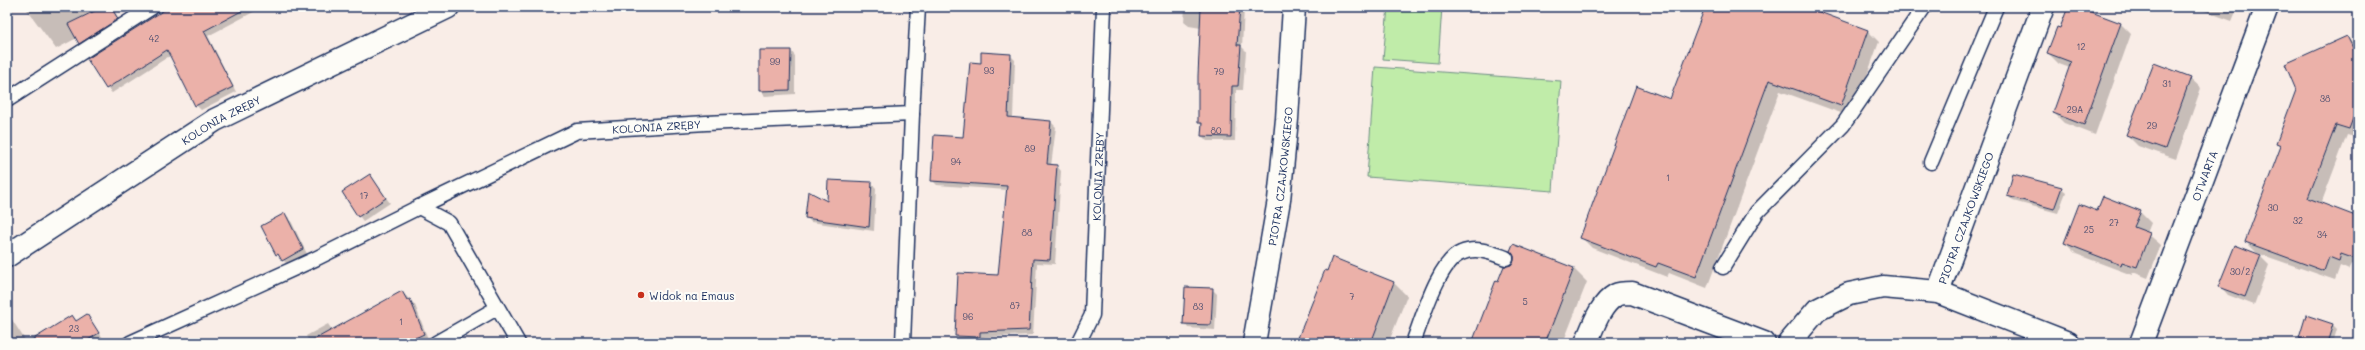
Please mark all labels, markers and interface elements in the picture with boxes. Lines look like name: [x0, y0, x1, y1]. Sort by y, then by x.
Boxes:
house number: 42: [149, 33, 159, 44]
house number: 12: [2076, 41, 2086, 52]
house number: 99: [770, 56, 781, 67]
house number: 93: [984, 65, 994, 76]
house number: 79: [1214, 66, 1225, 77]
house number: 31: [2162, 78, 2172, 89]
street label: KOLONIA ZRĘBY: [178, 91, 263, 148]
house number: 38: [2320, 93, 2331, 104]
house number: 29A: [2067, 104, 2083, 115]
street label: PIOTRA CZAJKOWSKIEGO: [1264, 106, 1295, 247]
street label: KOLONIA ZRĘBY: [612, 116, 701, 136]
house number: 29: [2147, 120, 2158, 131]
house number: 80: [1211, 125, 1222, 136]
street label: KOLONIA ZRĘBY: [1088, 132, 1107, 221]
house number: 89: [1025, 143, 1036, 154]
street label: OTWARTA: [2188, 148, 2220, 203]
street label: PIOTRA CZAJKOWSKIEGO: [1934, 150, 1997, 286]
house number: 94: [951, 156, 962, 167]
house number: 1: [1666, 172, 1670, 183]
house number: 17: [359, 190, 369, 201]
house number: 30: [2268, 202, 2279, 213]
house number: 32: [2293, 215, 2303, 226]
house number: 27: [2109, 217, 2119, 228]
house number: 25: [2084, 224, 2094, 235]
house number: 88: [1022, 227, 1033, 238]
house number: 34: [2317, 229, 2328, 240]
house number: 30/2: [2230, 266, 2250, 277]
place label: Widok na Emaus: [649, 288, 735, 303]
marker: Widok na Emaus: [636, 290, 646, 300]
house number: 7: [1349, 291, 1355, 302]
house number: 5: [1522, 296, 1528, 307]
house number: 87: [1010, 300, 1020, 311]
house number: 83: [1193, 301, 1203, 312]
house number: 96: [963, 311, 973, 322]
house number: 1: [399, 316, 403, 327]
house number: 23: [69, 323, 79, 334]

